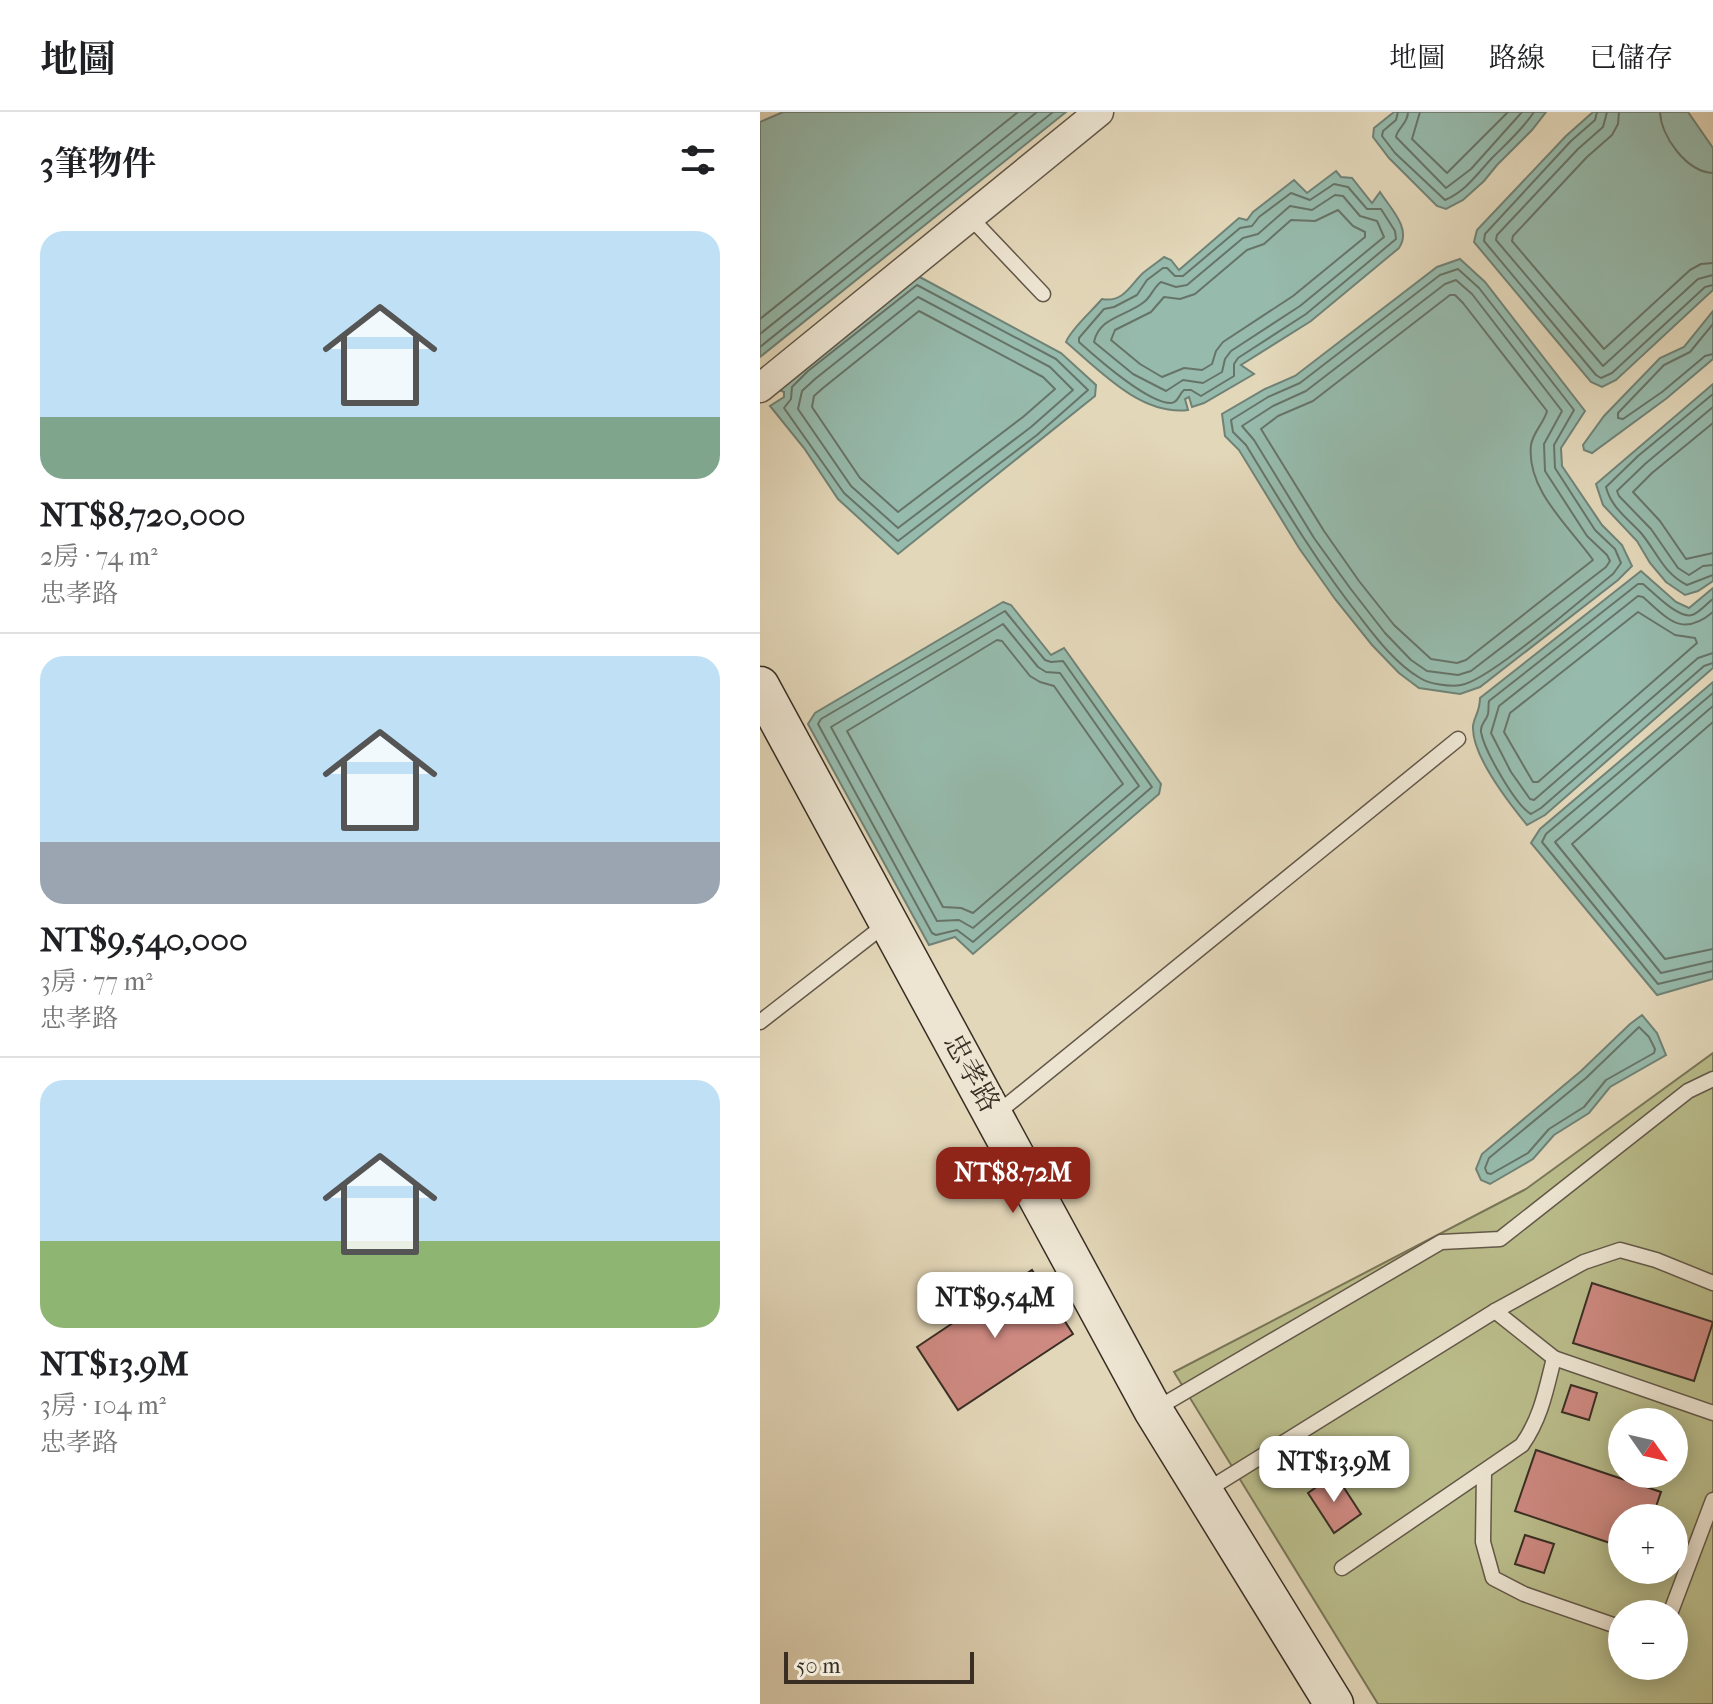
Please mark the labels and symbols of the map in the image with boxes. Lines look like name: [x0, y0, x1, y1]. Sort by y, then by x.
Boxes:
street label: 忠孝路: [937, 1028, 1007, 1118]
pin: NT$8.72M: [930, 1147, 1096, 1215]
pin: NT$9.54M: [912, 1272, 1078, 1340]
north arrow: [1608, 1408, 1688, 1488]
pin: NT$13.9M: [1251, 1436, 1417, 1504]
scale bar: [784, 1648, 974, 1684]

